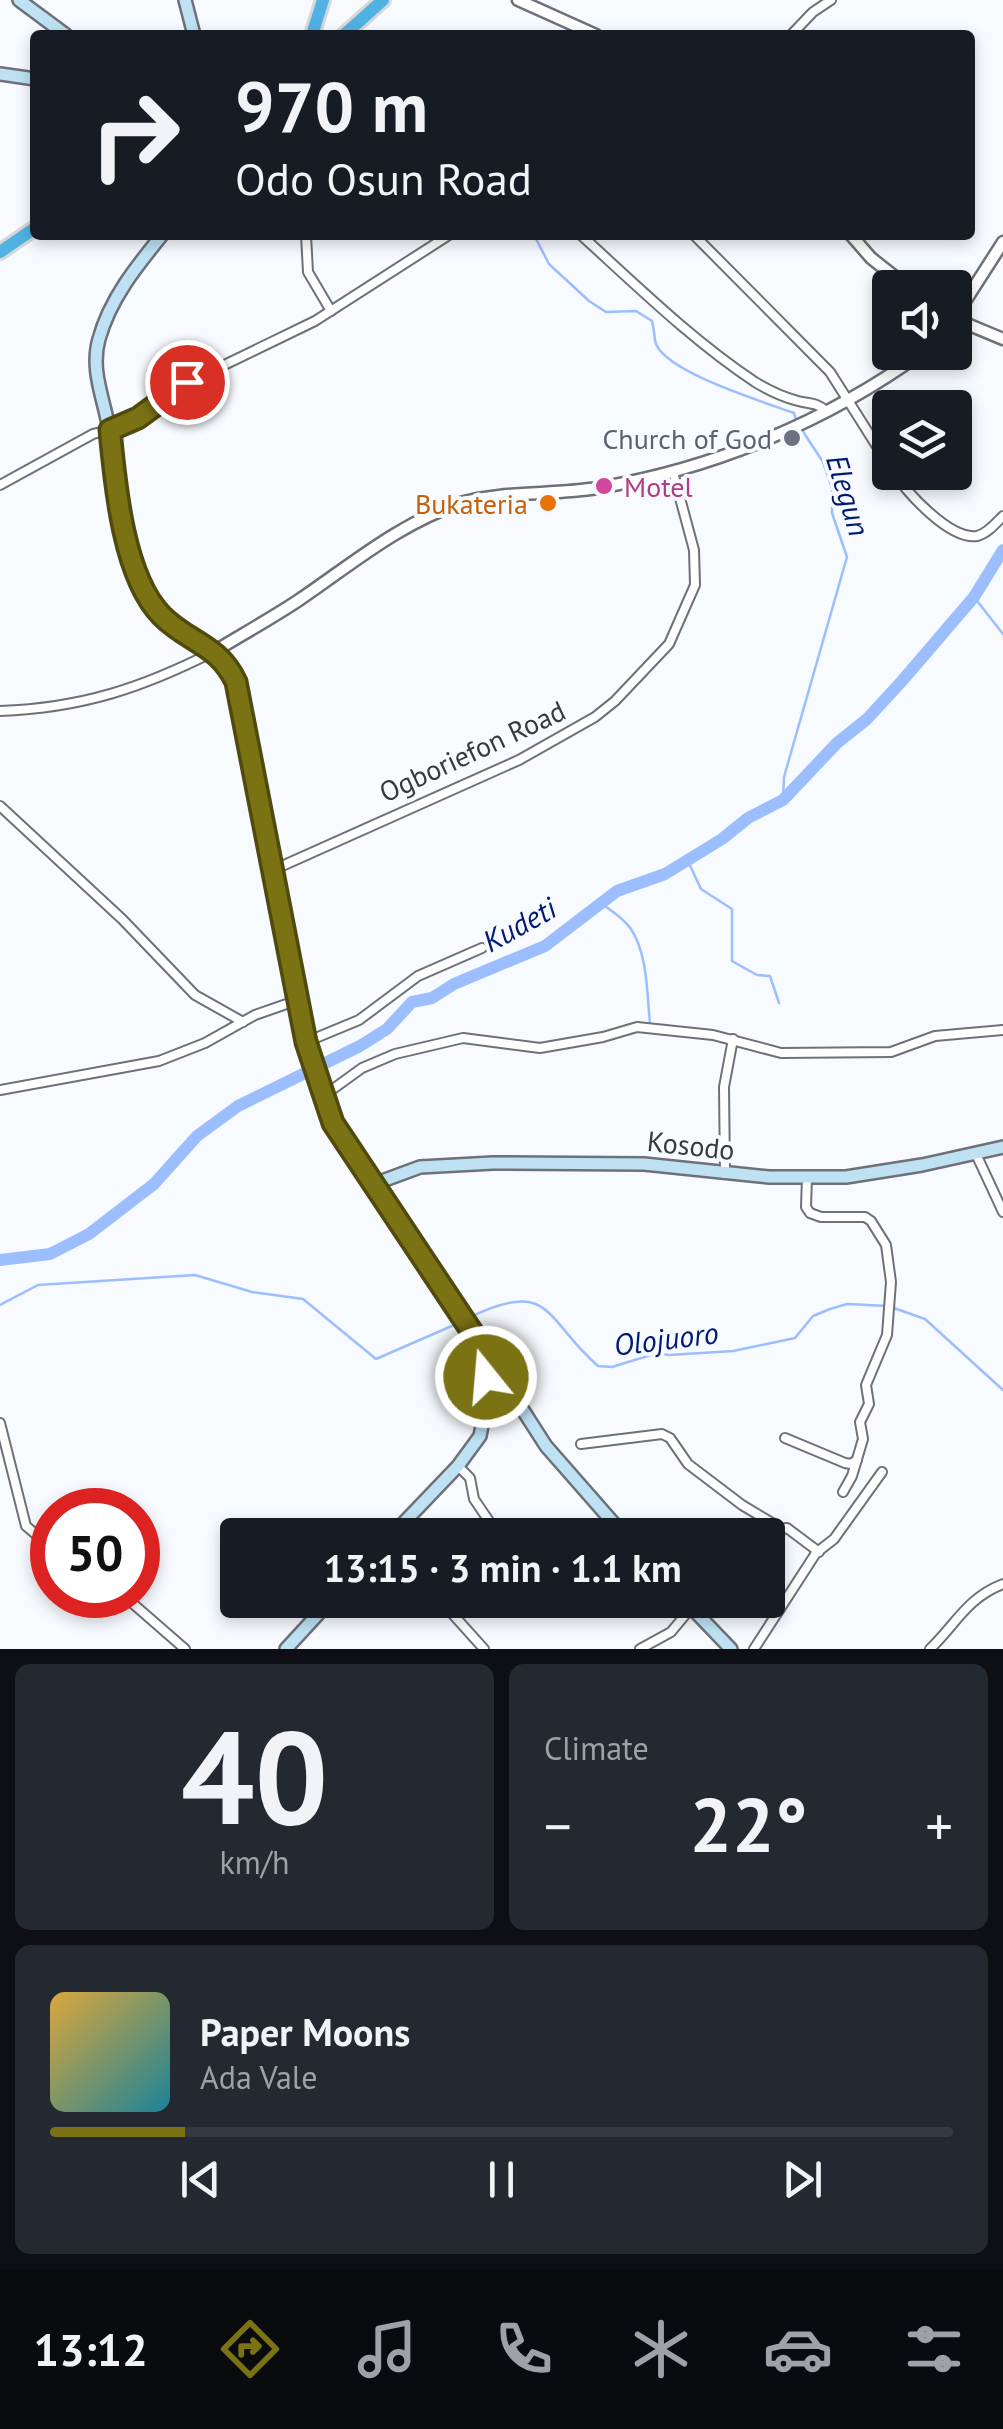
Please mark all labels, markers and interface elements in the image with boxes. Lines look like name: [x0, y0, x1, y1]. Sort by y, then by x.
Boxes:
text: 970 m: [235, 61, 428, 151]
icon: right: [70, 70, 200, 200]
text: Odo Osun Road: [235, 149, 532, 207]
map controls: [872, 270, 972, 490]
button: sound: [872, 270, 972, 370]
pin: [145, 340, 230, 425]
icon: arrive: [160, 355, 215, 410]
button: layers: [872, 390, 972, 490]
place label: Church of God: [602, 420, 772, 457]
marker: Church of God: [781, 427, 803, 449]
water label: Elegun: [818, 449, 880, 541]
place label: Motel: [624, 468, 693, 505]
marker: Motel: [593, 475, 615, 497]
place label: Bukateria: [415, 485, 528, 522]
marker: Bukateria: [537, 492, 559, 514]
street label: Ogboriefon Road: [373, 692, 571, 810]
water label: Kudeti: [475, 887, 564, 960]
street label: Kosodo: [645, 1122, 737, 1168]
water label: Olojuoro: [611, 1312, 721, 1364]
position arrow: [434, 1325, 538, 1429]
speed limit sign: 50: [30, 1488, 160, 1618]
text: 13:15 · 3 min · 1.1 km: [323, 1543, 682, 1592]
text: 40: [181, 1692, 328, 1860]
text: Climate: [544, 1727, 649, 1769]
text: 22°: [690, 1776, 807, 1873]
text: −: [544, 1790, 572, 1861]
text: +: [925, 1790, 953, 1861]
text: km/h: [219, 1841, 290, 1883]
text: Paper Moons: [200, 2007, 410, 2056]
text: Ada Vale: [200, 2056, 317, 2098]
icon: previous: [173, 2152, 228, 2207]
icon: pause: [474, 2152, 529, 2207]
icon: next: [775, 2152, 830, 2207]
icon: directions: [215, 2314, 285, 2384]
icon: music: [352, 2314, 422, 2384]
icon: phone: [489, 2314, 559, 2384]
icon: climate: [626, 2314, 696, 2384]
icon: car: [763, 2314, 833, 2384]
icon: filters: [899, 2314, 969, 2384]
text: 13:12: [33, 2320, 148, 2378]

